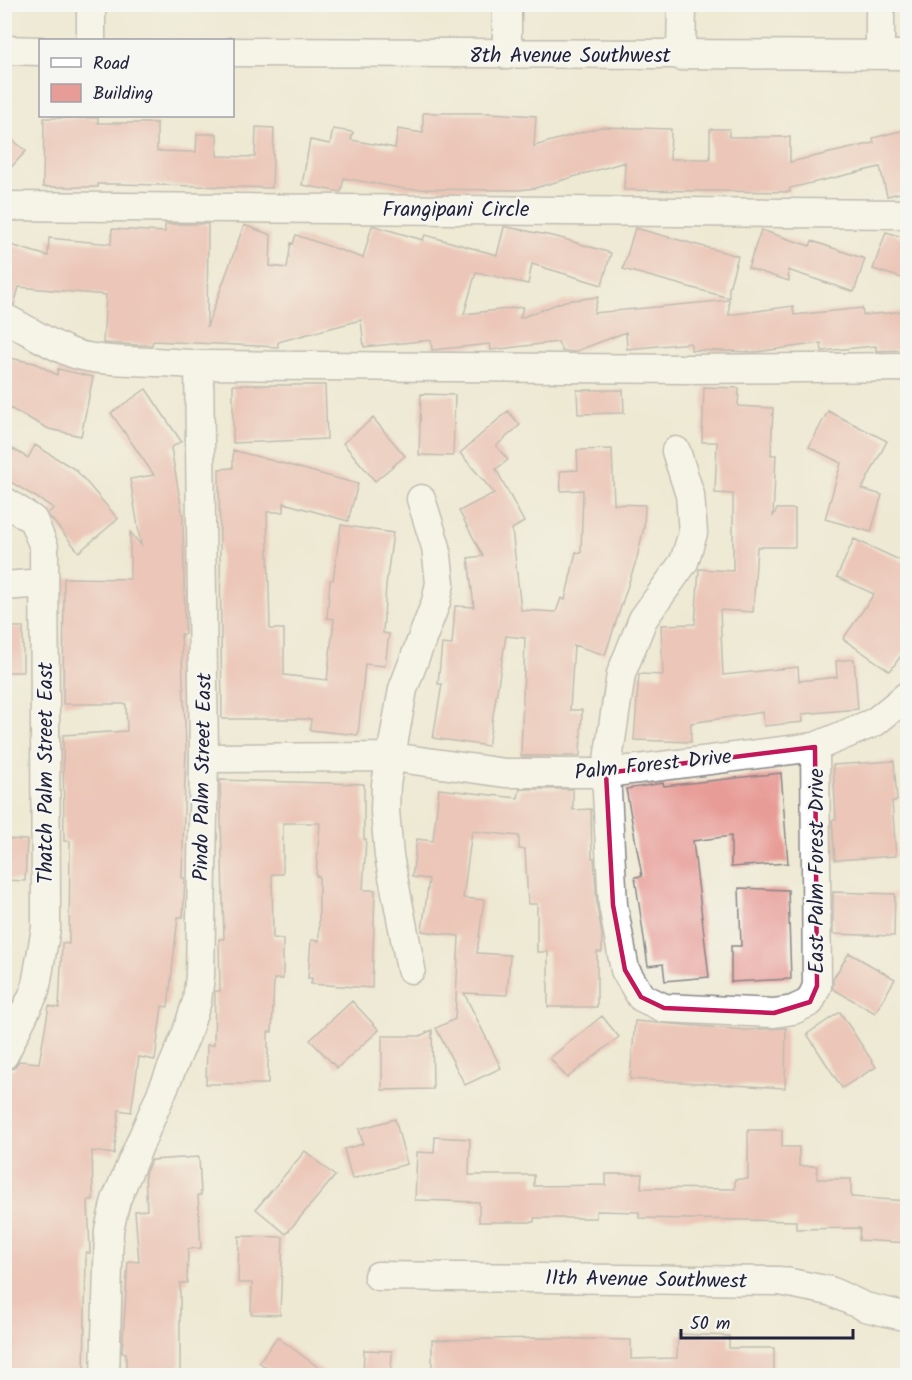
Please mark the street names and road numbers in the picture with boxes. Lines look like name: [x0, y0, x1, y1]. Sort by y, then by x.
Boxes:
street label: 8th Avenue Southwest: [469, 40, 672, 73]
street label: Frangipani Circle: [383, 194, 530, 227]
street label: Thatch Palm Street East: [30, 661, 63, 884]
street label: Pindo Palm Street East: [185, 672, 222, 882]
street label: Palm Forest Drive: [573, 741, 734, 790]
street label: East Palm Forest Drive: [801, 768, 834, 974]
street label: 11th Avenue Southwest: [545, 1262, 748, 1299]

